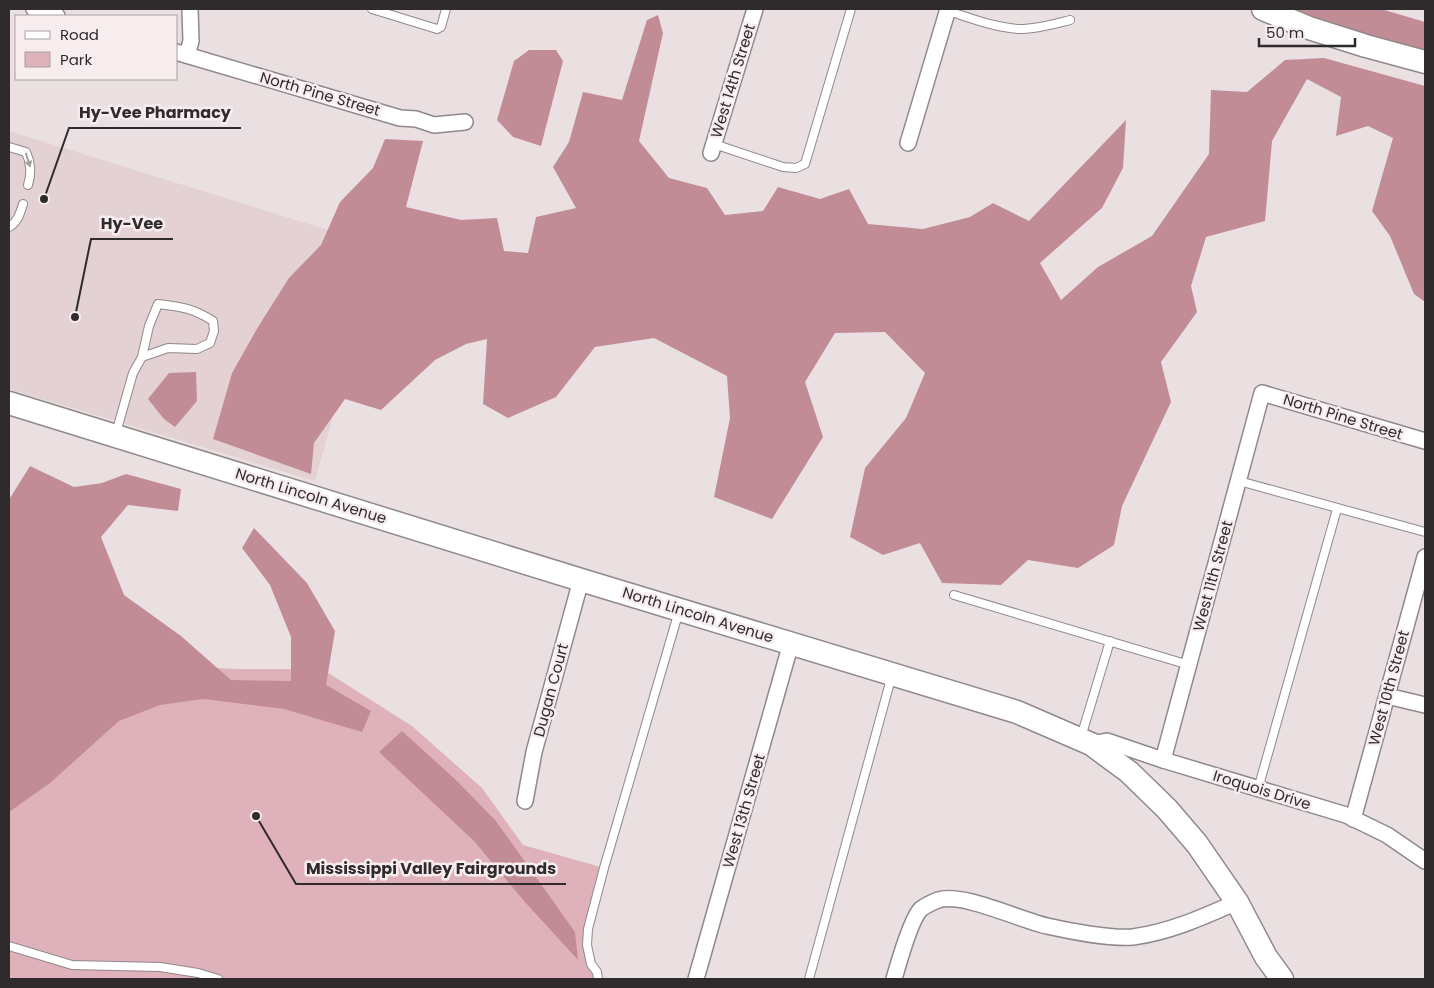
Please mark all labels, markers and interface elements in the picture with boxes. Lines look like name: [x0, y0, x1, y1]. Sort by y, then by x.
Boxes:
legend: [15, 15, 178, 80]
scale bar: [1259, 15, 1355, 47]
street label: West 14th Street: [705, 21, 760, 141]
text: 50 m: [1266, 22, 1304, 43]
text: Road: [60, 24, 99, 45]
text: Park: [60, 49, 92, 70]
street label: North Pine Street: [258, 66, 383, 121]
callout: Hy-Vee Pharmacy: [69, 97, 241, 128]
text: Hy-Vee Pharmacy: [79, 101, 232, 124]
one-way arrow: [25, 153, 33, 168]
callout: Hy-Vee: [91, 208, 173, 239]
text: Hy-Vee: [101, 212, 163, 235]
street label: North Pine Street: [1281, 388, 1406, 445]
street label: North Lincoln Avenue: [233, 463, 389, 529]
street label: West 11th Street: [1188, 518, 1237, 634]
street label: North Lincoln Avenue: [620, 582, 776, 648]
street label: West 10th Street: [1363, 628, 1414, 748]
street label: Dugan Court: [528, 641, 573, 739]
street label: West 13th Street: [717, 751, 770, 870]
street label: Iroquois Drive: [1211, 765, 1314, 814]
callout: Mississippi Valley Fairgrounds: [296, 853, 566, 884]
text: Mississippi Valley Fairgrounds: [306, 857, 556, 880]

